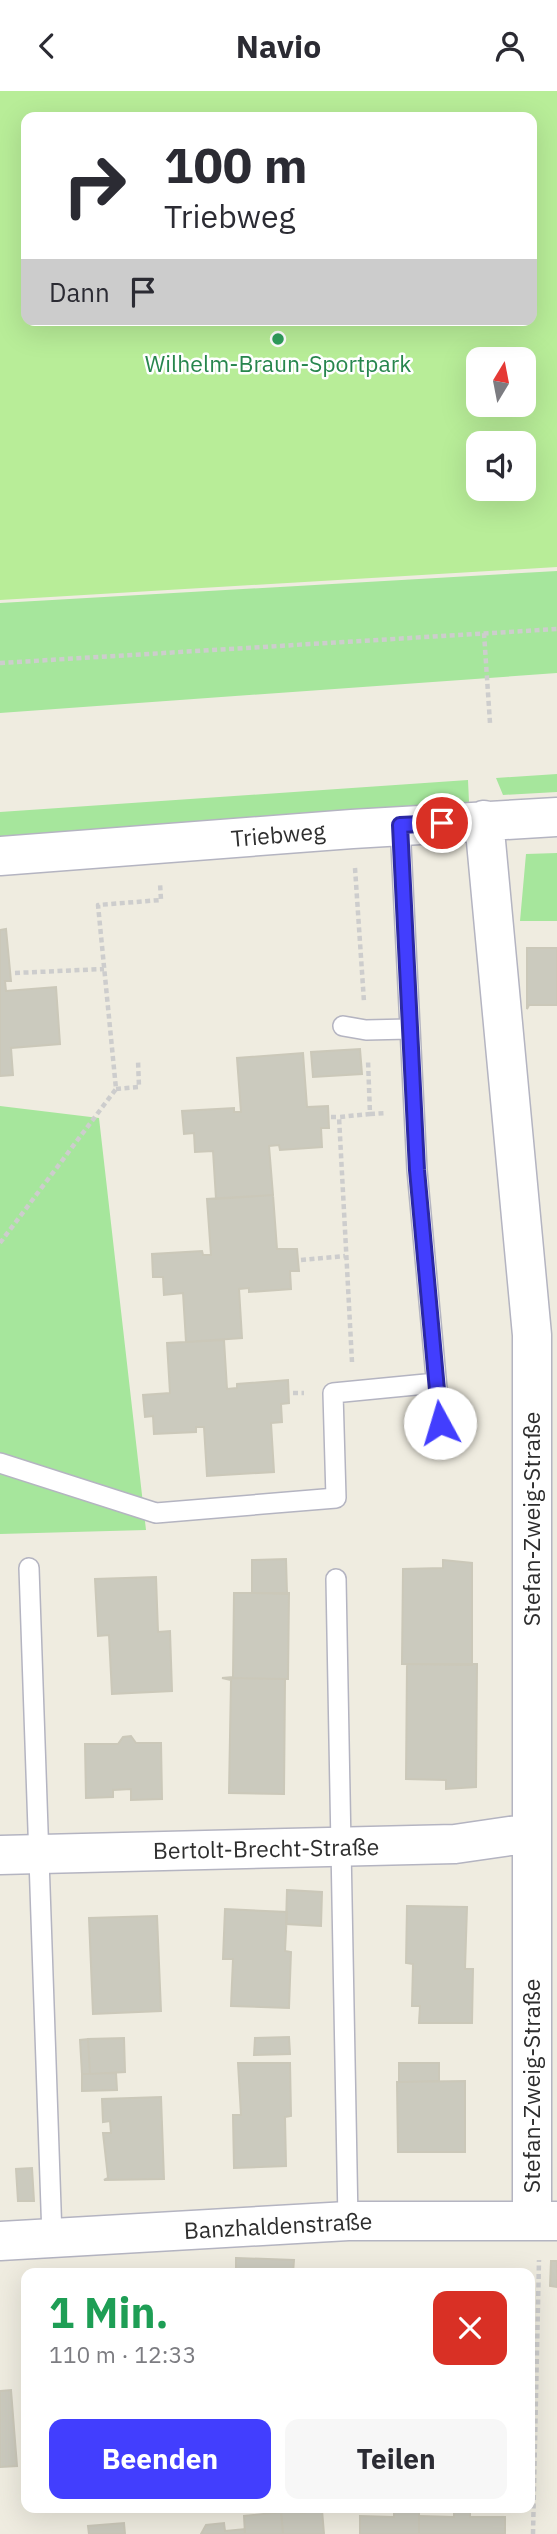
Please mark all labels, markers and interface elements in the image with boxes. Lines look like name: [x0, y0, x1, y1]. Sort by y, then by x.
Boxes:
text: Navio: [236, 25, 321, 67]
icon: back: [28, 27, 66, 65]
icon: person: [491, 27, 529, 65]
text: 100 m: [164, 133, 308, 196]
icon: right: [49, 140, 140, 231]
text: Triebweg: [164, 195, 295, 237]
icon: arrive: [124, 273, 162, 311]
text: Dann: [49, 275, 110, 309]
marker: Wilhelm-Braun-Sportpark: [270, 331, 286, 347]
north arrow: [466, 347, 536, 417]
map controls: [466, 347, 536, 501]
place label: Wilhelm-Braun-Sportpark: [145, 348, 411, 378]
button: sound: [466, 431, 536, 501]
pin: [412, 793, 472, 853]
icon: arrive: [423, 804, 461, 842]
street label: Triebweg: [230, 815, 326, 853]
position arrow: [403, 1386, 477, 1460]
street label: Stefan-Zweig-Straße: [516, 1412, 546, 1626]
street label: Bertolt-Brecht-Straße: [153, 1831, 379, 1865]
street label: Stefan-Zweig-Straße: [516, 1979, 546, 2193]
street label: Banzhaldenstraße: [183, 2205, 373, 2245]
text: 1 Min.: [49, 2285, 169, 2340]
button: close: [433, 2291, 507, 2365]
text: 110 m · 12:33: [49, 2339, 196, 2369]
button: Beenden: [49, 2419, 271, 2499]
button: Teilen: [285, 2419, 507, 2499]

